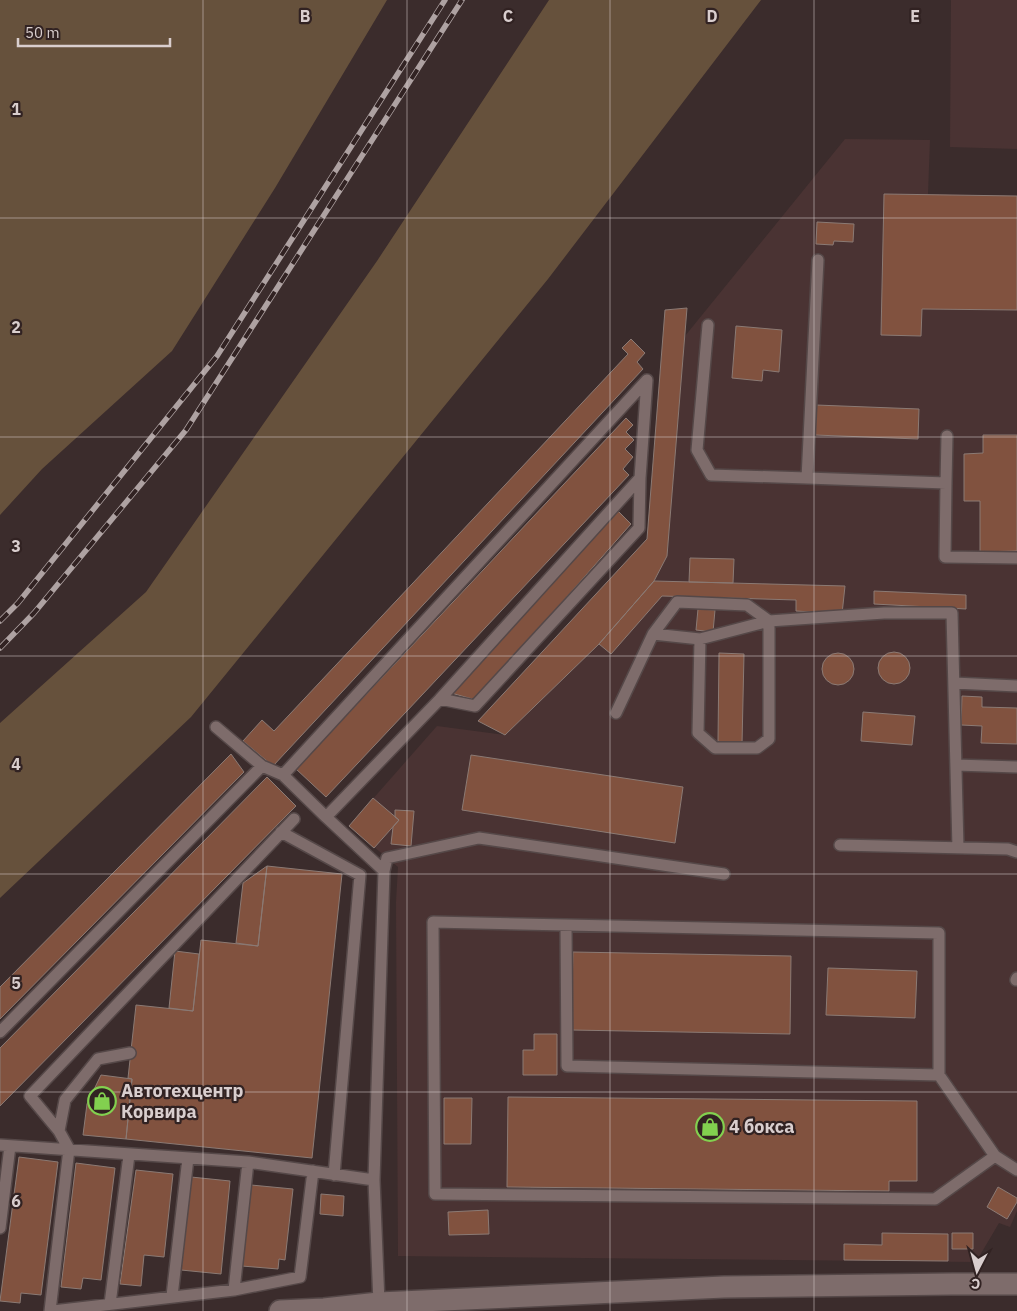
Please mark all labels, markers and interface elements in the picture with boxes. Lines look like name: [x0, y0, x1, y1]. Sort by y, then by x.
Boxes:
text: B: [300, 6, 311, 26]
text: C: [503, 6, 513, 26]
text: D: [706, 6, 718, 26]
text: E: [910, 6, 920, 26]
scale bar: [18, 15, 170, 47]
text: 50 m: [25, 23, 60, 42]
text: 1: [11, 99, 21, 119]
text: 2: [11, 317, 21, 337]
text: 3: [11, 536, 21, 556]
text: 4: [11, 754, 21, 774]
text: 5: [11, 973, 21, 993]
place label: Автотехцентр Корвира: [121, 1079, 243, 1123]
shop icon: Автотехцентр Корвира: [87, 1086, 117, 1116]
shop icon: 4 бокса: [695, 1112, 725, 1142]
place label: 4 бокса: [729, 1115, 794, 1138]
text: 6: [11, 1191, 21, 1211]
north arrow: [952, 1246, 1002, 1296]
text: С: [970, 1275, 981, 1293]

